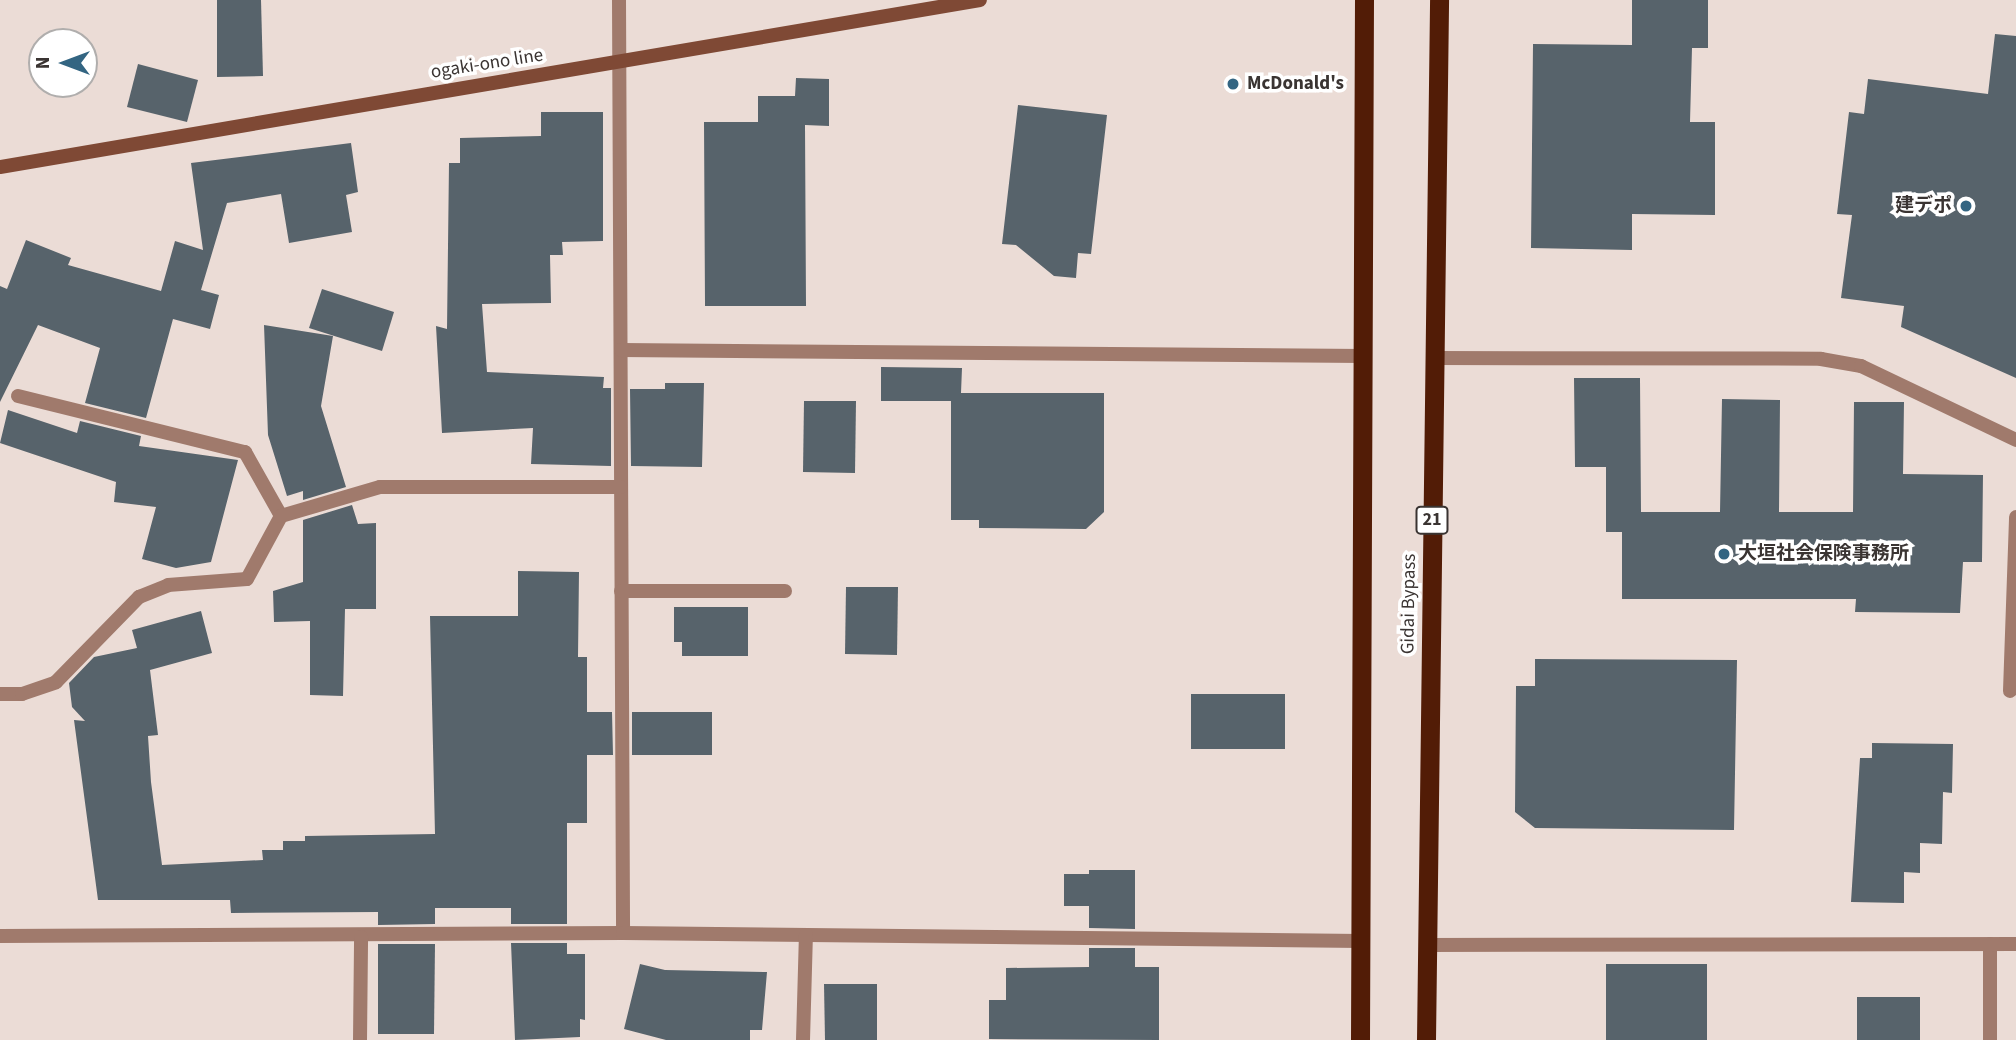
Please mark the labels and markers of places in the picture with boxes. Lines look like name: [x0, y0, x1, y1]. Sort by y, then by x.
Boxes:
place label: McDonald's: [1247, 73, 1344, 95]
marker: McDonald's: [1225, 76, 1241, 92]
place label: 建デポ: [1895, 195, 1952, 217]
marker: 建デポ: [1958, 198, 1974, 214]
place label: 大垣社会保険事務所: [1738, 543, 1909, 565]
marker: 大垣社会保険事務所: [1716, 546, 1732, 562]

